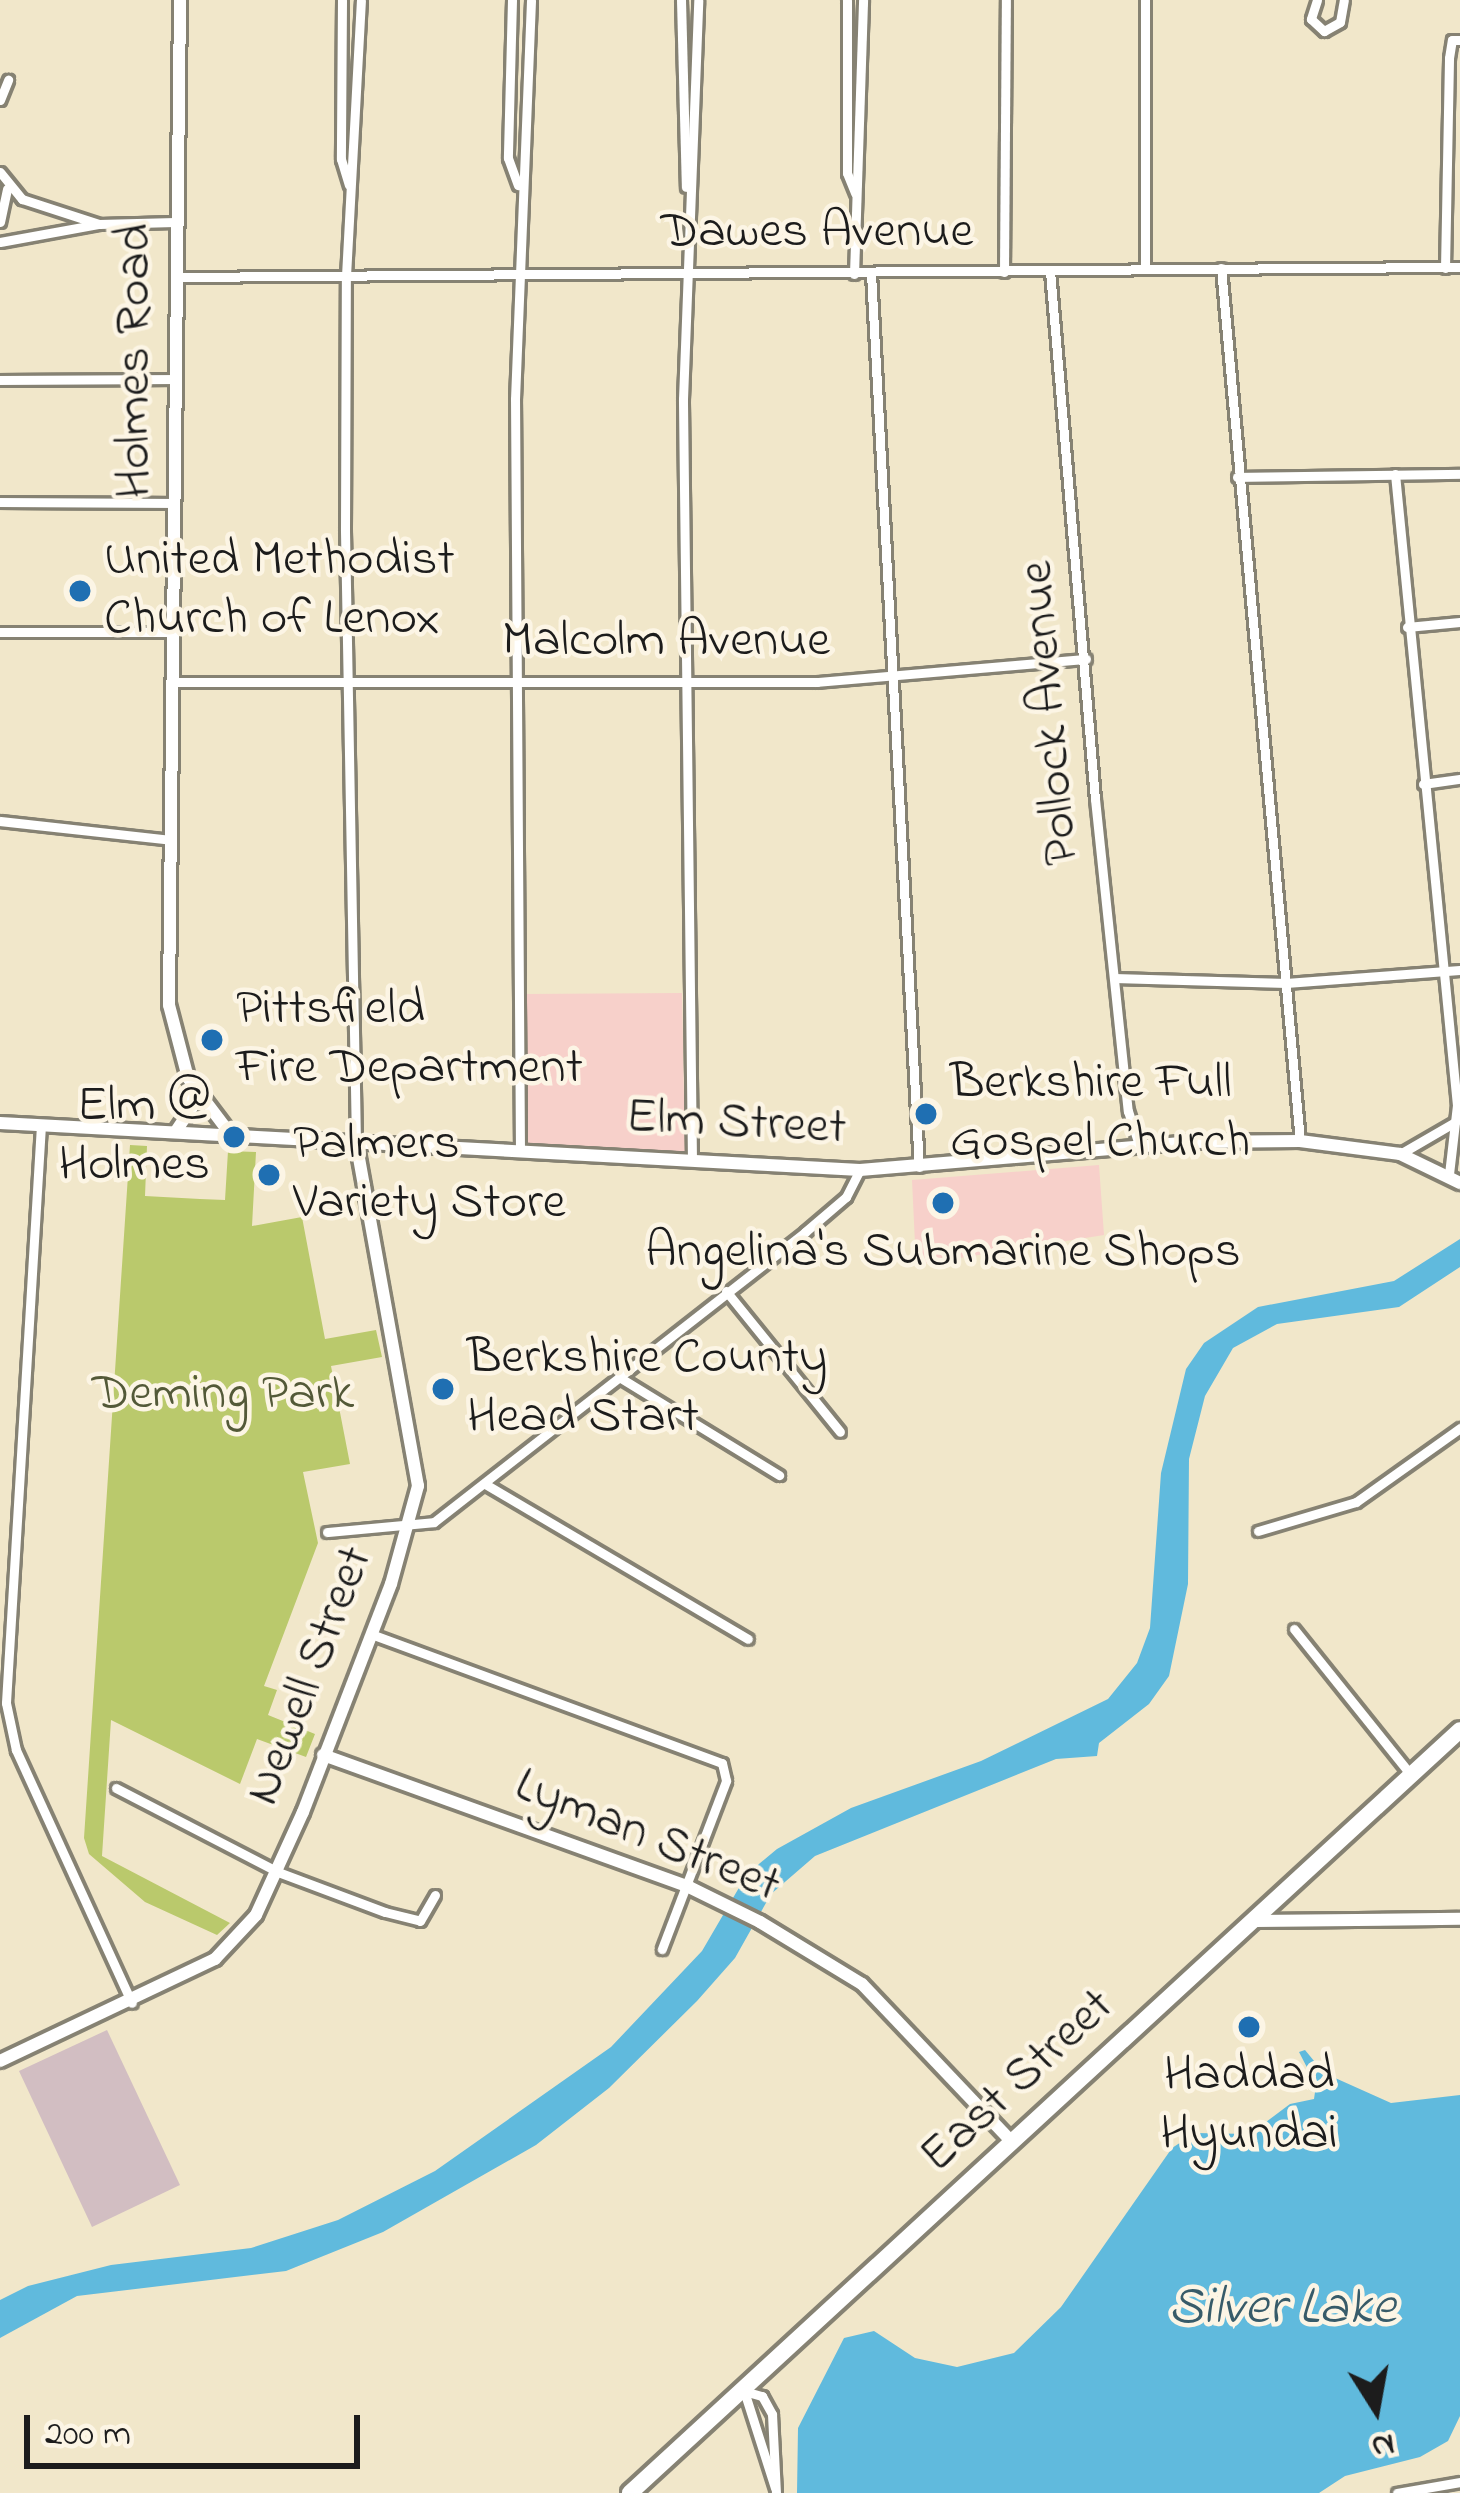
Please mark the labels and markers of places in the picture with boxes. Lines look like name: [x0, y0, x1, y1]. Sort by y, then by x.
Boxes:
place label: United Methodist Church of Lenox: [104, 531, 455, 651]
marker: United Methodist Church of Lenox: [67, 578, 93, 604]
place label: Pittsfield Fire Department: [236, 980, 583, 1100]
marker: Pittsfield Fire Department: [199, 1027, 225, 1053]
place label: Berkshire Full Gospel Church: [950, 1054, 1250, 1174]
place label: Elm @ Holmes: [58, 1077, 210, 1197]
marker: Berkshire Full Gospel Church: [913, 1101, 939, 1127]
place label: Palmers Variety Store: [293, 1115, 566, 1235]
marker: Elm @ Holmes: [221, 1124, 247, 1150]
marker: Palmers Variety Store: [256, 1162, 282, 1188]
marker: Angelina's Submarine Shops: [930, 1190, 956, 1216]
place label: Angelina's Submarine Shops: [645, 1222, 1241, 1284]
place label: Berkshire County Head Start: [467, 1329, 827, 1449]
marker: Berkshire County Head Start: [430, 1376, 456, 1402]
marker: Haddad Hyundai: [1236, 2014, 1262, 2040]
place label: Haddad Hyundai: [1160, 2046, 1338, 2166]

